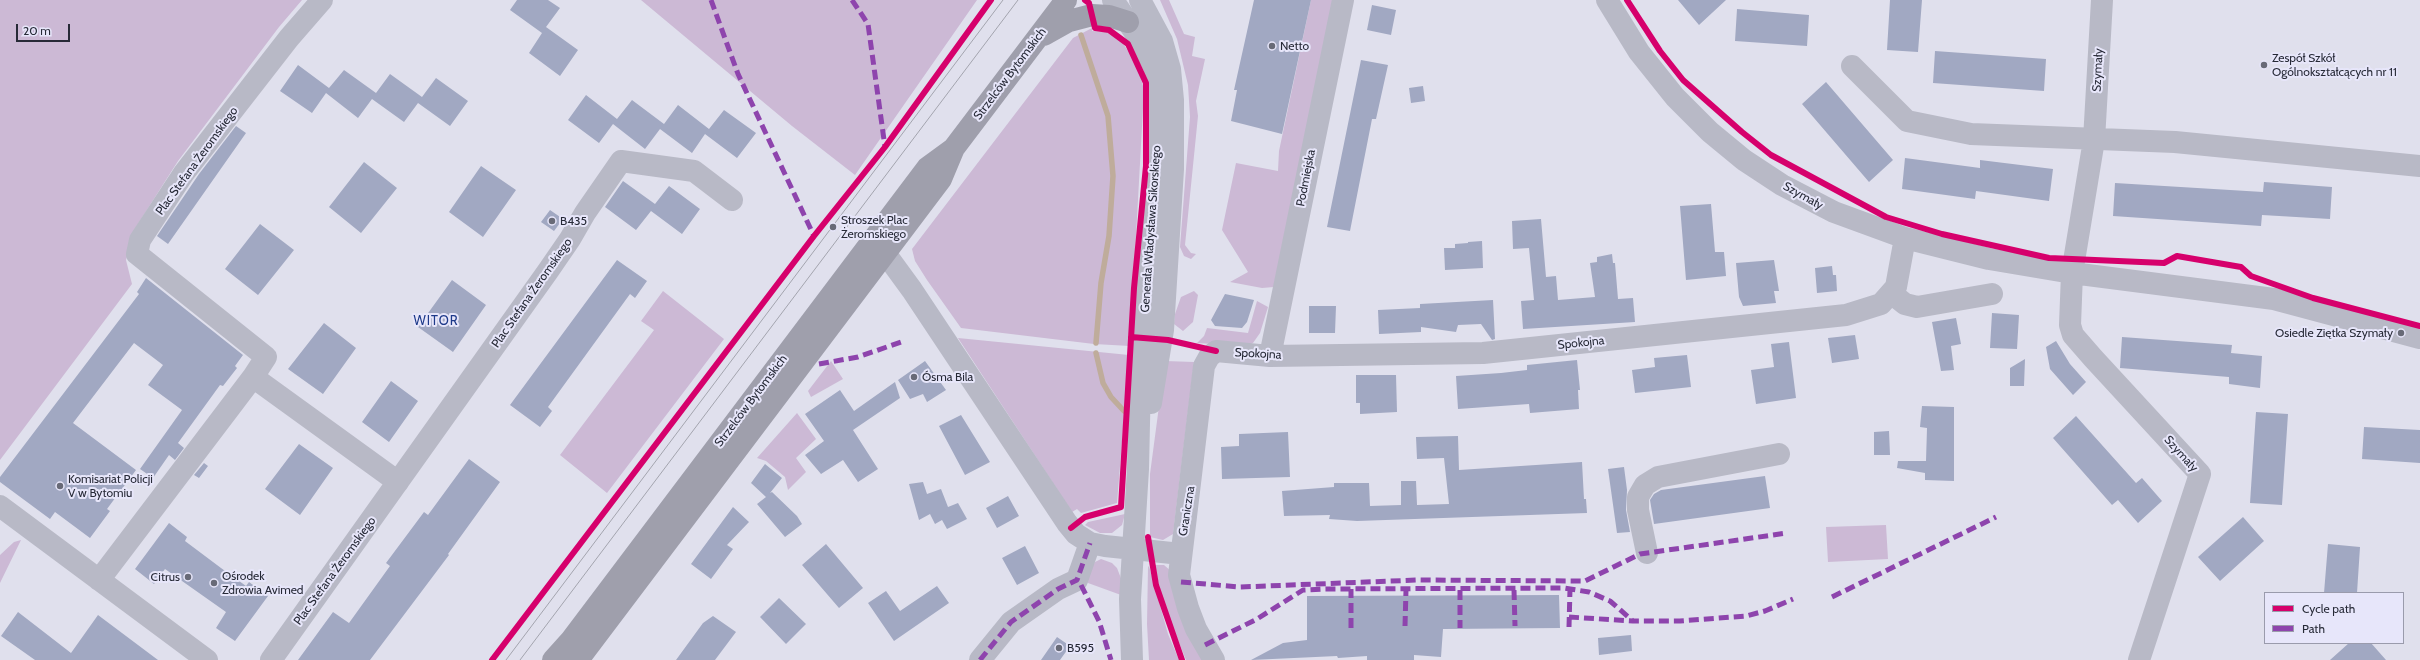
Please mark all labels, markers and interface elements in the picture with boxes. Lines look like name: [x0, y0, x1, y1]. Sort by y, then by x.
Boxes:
scale bar: [18, 16, 72, 42]
text: 20 m: [23, 23, 51, 38]
street label: Strzelców Bytomskich: [971, 25, 1049, 123]
place label: Netto: [1280, 39, 1309, 53]
marker: Netto: [1267, 41, 1277, 51]
street label: Szymały: [2090, 48, 2106, 92]
place label: Zespół Szkół Ogólnokształcących nr 11: [2272, 51, 2397, 79]
marker: Zespół Szkół Ogólnokształcących nr 11: [2259, 60, 2269, 70]
street label: Plac Stefana Żeromskiego: [153, 104, 241, 218]
street label: Generała Władysława Sikorskiego: [1138, 145, 1164, 313]
street label: Podmiejska: [1293, 148, 1319, 208]
street label: Szymały: [1780, 179, 1826, 213]
place label: Stroszek Plac Żeromskiego: [841, 213, 908, 241]
place label: B435: [560, 214, 587, 228]
marker: B435: [547, 216, 557, 226]
marker: Stroszek Plac Żeromskiego: [828, 222, 838, 232]
street label: Plac Stefana Żeromskiego: [489, 235, 575, 351]
district label: WITOR: [413, 313, 459, 329]
place label: Osiedle Ziętka Szymały: [2275, 326, 2393, 340]
marker: Osiedle Ziętka Szymały: [2396, 328, 2406, 338]
street label: Spokojna: [1557, 333, 1605, 353]
street label: Spokojna: [1234, 346, 1282, 362]
street label: Strzelców Bytomskich: [712, 352, 790, 450]
place label: Ósma Bila: [922, 370, 973, 384]
marker: Ósma Bila: [909, 372, 919, 382]
street label: Szymały: [2161, 433, 2201, 475]
place label: Komisariat Policji V w Bytomiu: [68, 472, 153, 500]
marker: Komisariat Policji V w Bytomiu: [55, 481, 65, 491]
street label: Graniczna: [1176, 485, 1198, 537]
street label: Plac Stefana Żeromskiego: [291, 514, 379, 628]
place label: Ośrodek Zdrowia Avimed: [222, 569, 304, 597]
place label: Citrus: [151, 570, 180, 584]
marker: Citrus: [183, 572, 193, 582]
marker: Ośrodek Zdrowia Avimed: [209, 578, 219, 588]
legend: [2264, 592, 2404, 644]
text: Cycle path: [2302, 601, 2355, 616]
text: Path: [2302, 621, 2325, 636]
place label: B595: [1067, 641, 1094, 655]
marker: B595: [1054, 643, 1064, 653]

